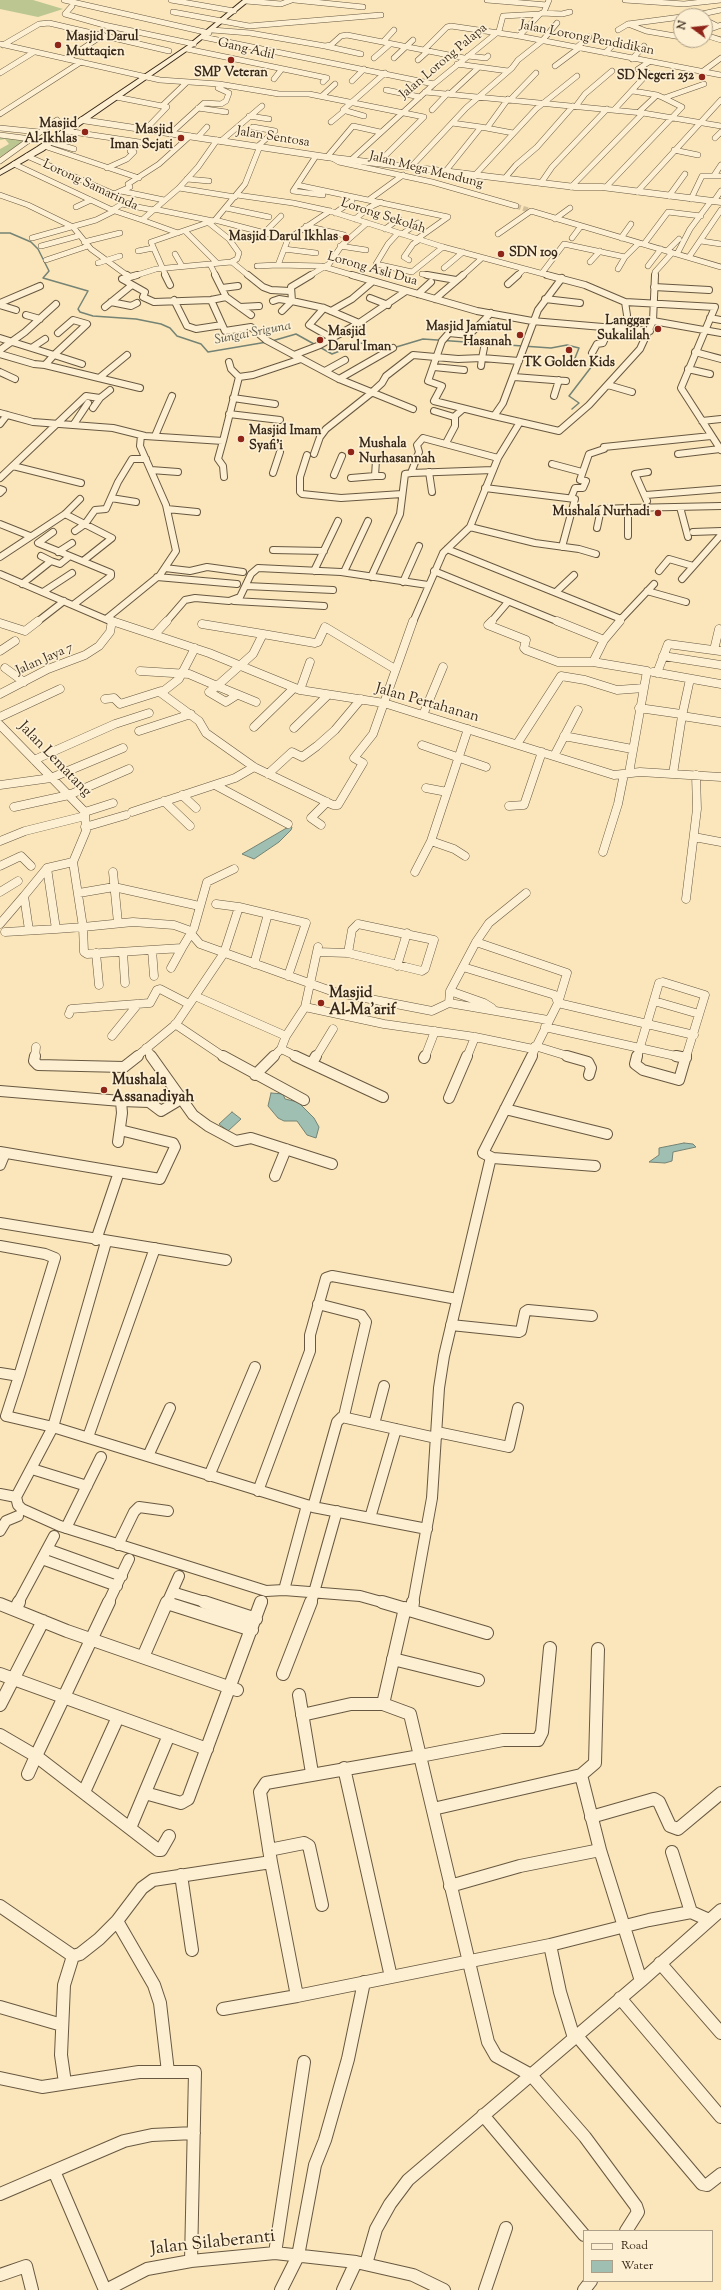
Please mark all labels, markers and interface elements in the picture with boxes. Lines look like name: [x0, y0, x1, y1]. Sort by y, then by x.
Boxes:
north arrow: [673, 8, 713, 48]
street label: Jalan Lorong Pendidikan: [518, 18, 656, 60]
text: N: [674, 19, 691, 31]
street label: Jalan Lorong Palapa: [397, 21, 491, 103]
place label: Masjid Darul Muttaqien: [66, 30, 139, 61]
street label: Gang Adil: [216, 36, 276, 64]
marker: Masjid Darul Muttaqien: [53, 40, 63, 50]
marker: SMP Veteran: [226, 55, 236, 65]
place label: SMP Veteran: [194, 66, 268, 82]
place label: SD Negeri 252: [617, 69, 694, 85]
marker: SD Negeri 252: [697, 72, 707, 82]
place label: Masjid Al-Ikhlas: [25, 117, 77, 148]
place label: Masjid Iman Sejati: [110, 123, 173, 154]
street label: Jalan Sentosa: [235, 125, 311, 151]
marker: Masjid Al-Ikhlas: [80, 127, 90, 137]
marker: Masjid Iman Sejati: [176, 133, 186, 143]
street label: Jalan Mega Mendung: [367, 149, 485, 193]
street label: Lorong Samarinda: [40, 157, 140, 215]
street label: Lorong Sekolah: [339, 196, 427, 238]
place label: Masjid Darul Ikhlas: [229, 230, 338, 246]
marker: Masjid Darul Ikhlas: [341, 233, 351, 243]
place label: SDN 109: [509, 246, 557, 262]
marker: SDN 109: [496, 249, 506, 259]
street label: Lorong Asli Dua: [325, 250, 419, 290]
place label: Langgar Sukalilah: [597, 314, 650, 345]
water label: Sungai Sriguna: [213, 319, 293, 349]
place label: Masjid Jamiatul Hasanah: [426, 320, 512, 351]
marker: Langgar Sukalilah: [653, 324, 663, 334]
place label: Masjid Darul Iman: [328, 325, 392, 356]
marker: Masjid Jamiatul Hasanah: [515, 330, 525, 340]
marker: Masjid Darul Iman: [315, 335, 325, 345]
marker: TK Golden Kids: [564, 345, 574, 355]
place label: TK Golden Kids: [523, 356, 615, 372]
place label: Masjid Imam Syafi'i: [249, 424, 321, 455]
marker: Masjid Imam Syafi'i: [236, 434, 246, 444]
place label: Mushala Nurhasannah: [359, 437, 435, 468]
marker: Mushala Nurhasannah: [346, 447, 356, 457]
place label: Mushala Nurhadi: [553, 505, 650, 521]
marker: Mushala Nurhadi: [653, 508, 663, 518]
street label: Jalan Jaya 7: [14, 640, 76, 680]
street label: Jalan Pertahanan: [373, 681, 481, 727]
street label: Jalan Lematang: [14, 719, 94, 801]
place label: Masjid Al-Ma'arif: [329, 985, 396, 1020]
marker: Masjid Al-Ma'arif: [316, 998, 326, 1008]
place label: Mushala Assanadiyah: [112, 1072, 194, 1107]
marker: Mushala Assanadiyah: [99, 1085, 109, 1095]
street label: Jalan Silaberanti: [150, 2227, 276, 2261]
legend: [583, 2230, 713, 2282]
text: Road: [621, 2237, 648, 2255]
text: Water: [621, 2257, 653, 2275]

